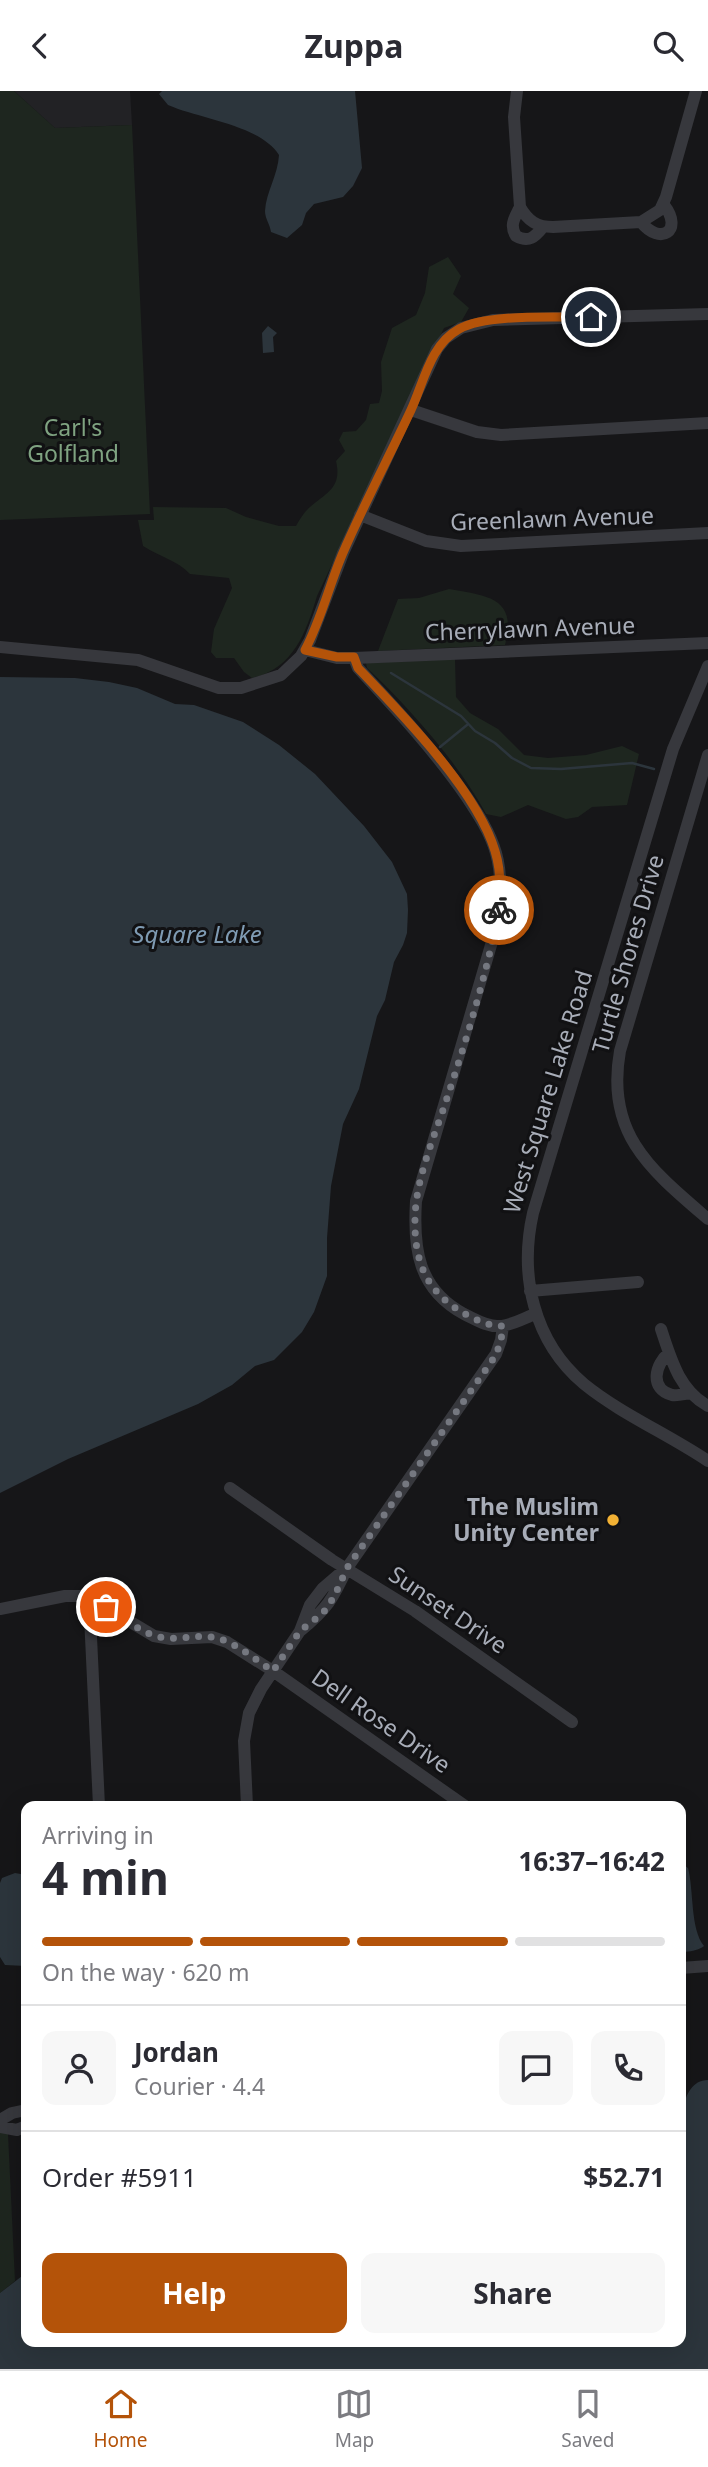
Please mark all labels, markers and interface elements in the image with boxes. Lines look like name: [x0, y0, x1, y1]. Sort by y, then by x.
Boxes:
text: Zuppa: [305, 24, 403, 67]
icon: back: [21, 27, 59, 65]
icon: search: [649, 27, 687, 65]
pin: [561, 287, 621, 347]
icon: home: [572, 298, 610, 336]
park label: Carl's Golfland: [27, 411, 119, 469]
street label: Greenlawn Avenue: [450, 498, 654, 538]
street label: Cherrylawn Avenue: [424, 608, 636, 648]
street label: Turtle Shores Drive: [583, 851, 671, 1057]
courier: [464, 875, 534, 945]
icon: bike: [480, 891, 518, 929]
water label: Square Lake: [132, 917, 262, 950]
street label: West Square Lake Road: [495, 966, 599, 1217]
place label: The Muslim Unity Center: [453, 1490, 599, 1548]
marker: The Muslim Unity Center: [605, 1512, 621, 1528]
street label: Sunset Drive: [383, 1558, 514, 1661]
pin: [76, 1577, 136, 1637]
icon: bag: [87, 1588, 125, 1626]
street label: Dell Rose Drive: [306, 1660, 457, 1780]
text: Arriving in: [42, 1819, 154, 1851]
text: 16:37–16:42: [518, 1843, 665, 1879]
text: 4 min: [42, 1846, 169, 1908]
text: On the way · 620 m: [42, 1956, 249, 1988]
button: person: [42, 2031, 116, 2105]
button: chat: [499, 2031, 573, 2105]
button: phone: [591, 2031, 665, 2105]
text: Jordan: [134, 2034, 219, 2070]
text: Courier · 4.4: [134, 2070, 265, 2102]
text: Order #5911: [42, 2159, 197, 2195]
text: $52.71: [583, 2159, 665, 2195]
button: Help: [42, 2253, 347, 2333]
button: Share: [361, 2253, 665, 2333]
tab: Home: [94, 2385, 148, 2453]
tab: Map: [335, 2385, 374, 2453]
tab: Saved: [561, 2385, 614, 2453]

